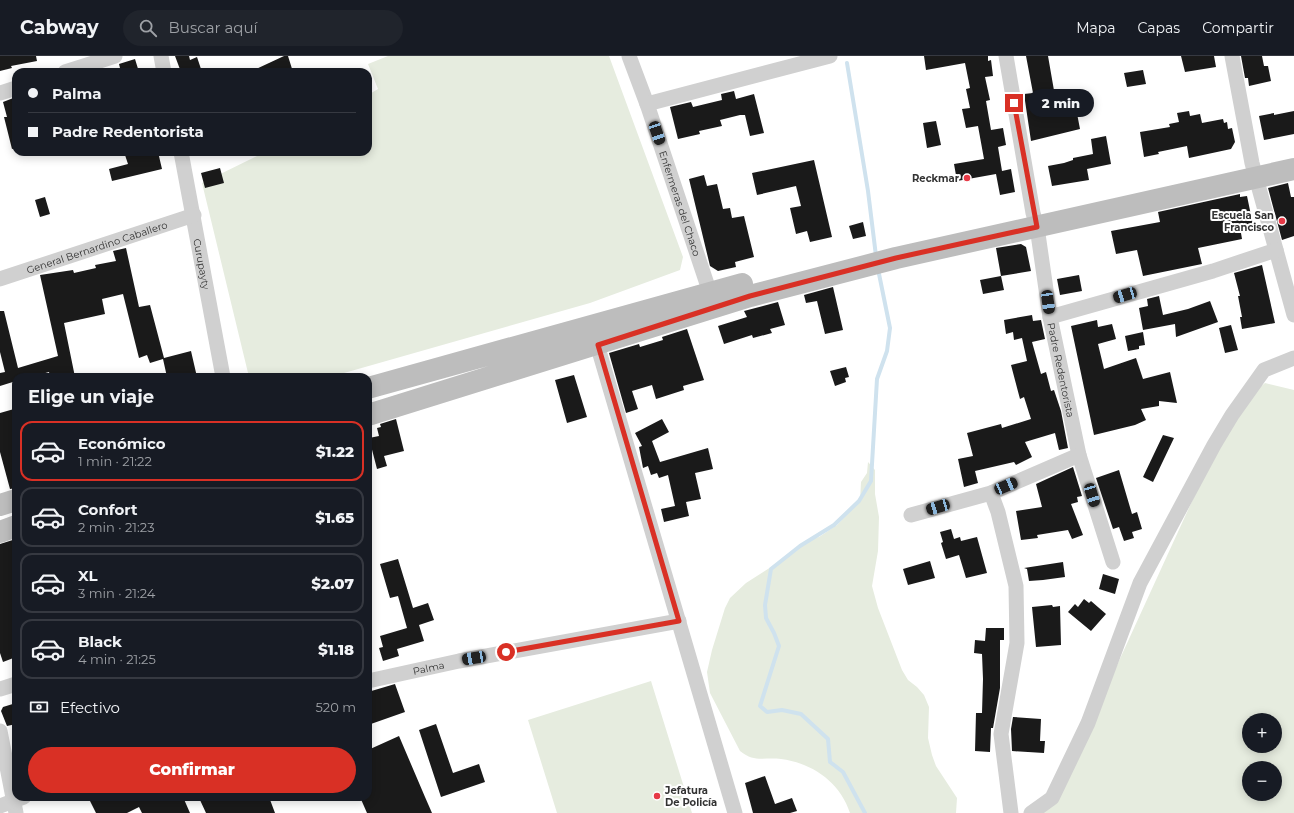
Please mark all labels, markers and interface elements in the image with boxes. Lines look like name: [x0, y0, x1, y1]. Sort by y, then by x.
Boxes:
search box: [123, 10, 403, 46]
text: Cabway: [20, 16, 99, 39]
icon: search: [137, 17, 159, 39]
text: Buscar aquí: [169, 18, 258, 37]
text: Mapa: [1076, 19, 1116, 37]
text: Capas: [1138, 19, 1180, 37]
text: Compartir: [1202, 19, 1274, 37]
text: Palma: [52, 84, 102, 103]
callout: 2 min: [1028, 89, 1094, 117]
route end: [1005, 94, 1023, 112]
text: 2 min: [1042, 95, 1080, 111]
car: [647, 120, 667, 146]
text: Padre Redentorista: [52, 122, 204, 141]
street label: Enfermeras del Chaco: [656, 149, 703, 258]
place label: Reckmar: [912, 172, 960, 185]
marker: Reckmar: [962, 173, 972, 183]
place label: Escuela San Francisco: [1211, 209, 1274, 234]
marker: Escuela San Francisco: [1277, 216, 1287, 226]
street label: General Bernardino Caballero: [25, 218, 169, 277]
street label: Curupayty: [190, 238, 213, 291]
car: [1112, 286, 1138, 304]
car: [1040, 289, 1056, 315]
street label: Padre Redentorista: [1044, 322, 1077, 419]
text: Elige un viaje: [28, 386, 154, 408]
icon: car: [30, 433, 66, 469]
text: Económico: [78, 434, 166, 453]
text: $1.22: [316, 442, 354, 461]
text: 1 min · 21:22: [78, 453, 152, 469]
car: [993, 476, 1019, 496]
car: [1083, 482, 1101, 508]
car: [925, 498, 951, 516]
icon: car: [30, 499, 66, 535]
text: Confort: [78, 500, 138, 519]
text: $1.65: [315, 508, 354, 527]
text: 2 min · 21:23: [78, 519, 155, 535]
icon: car: [30, 565, 66, 601]
text: XL: [78, 566, 97, 585]
text: $2.07: [311, 574, 354, 593]
text: 3 min · 21:24: [78, 585, 155, 601]
icon: car: [30, 631, 66, 667]
text: Black: [78, 632, 122, 651]
text: $1.18: [318, 640, 354, 659]
route start: [497, 643, 515, 661]
car: [461, 650, 487, 666]
text: 4 min · 21:25: [78, 651, 156, 667]
street label: Palma: [412, 658, 446, 678]
icon: cash: [28, 696, 50, 718]
text: Efectivo: [60, 698, 120, 717]
text: 520 m: [316, 699, 356, 715]
map controls: [1242, 713, 1282, 801]
button: +: [1242, 713, 1282, 753]
button: Confirmar: [28, 747, 356, 793]
button: −: [1242, 761, 1282, 801]
place label: Jefatura De Policía: [664, 784, 717, 809]
marker: Jefatura De Policía: [652, 791, 662, 801]

